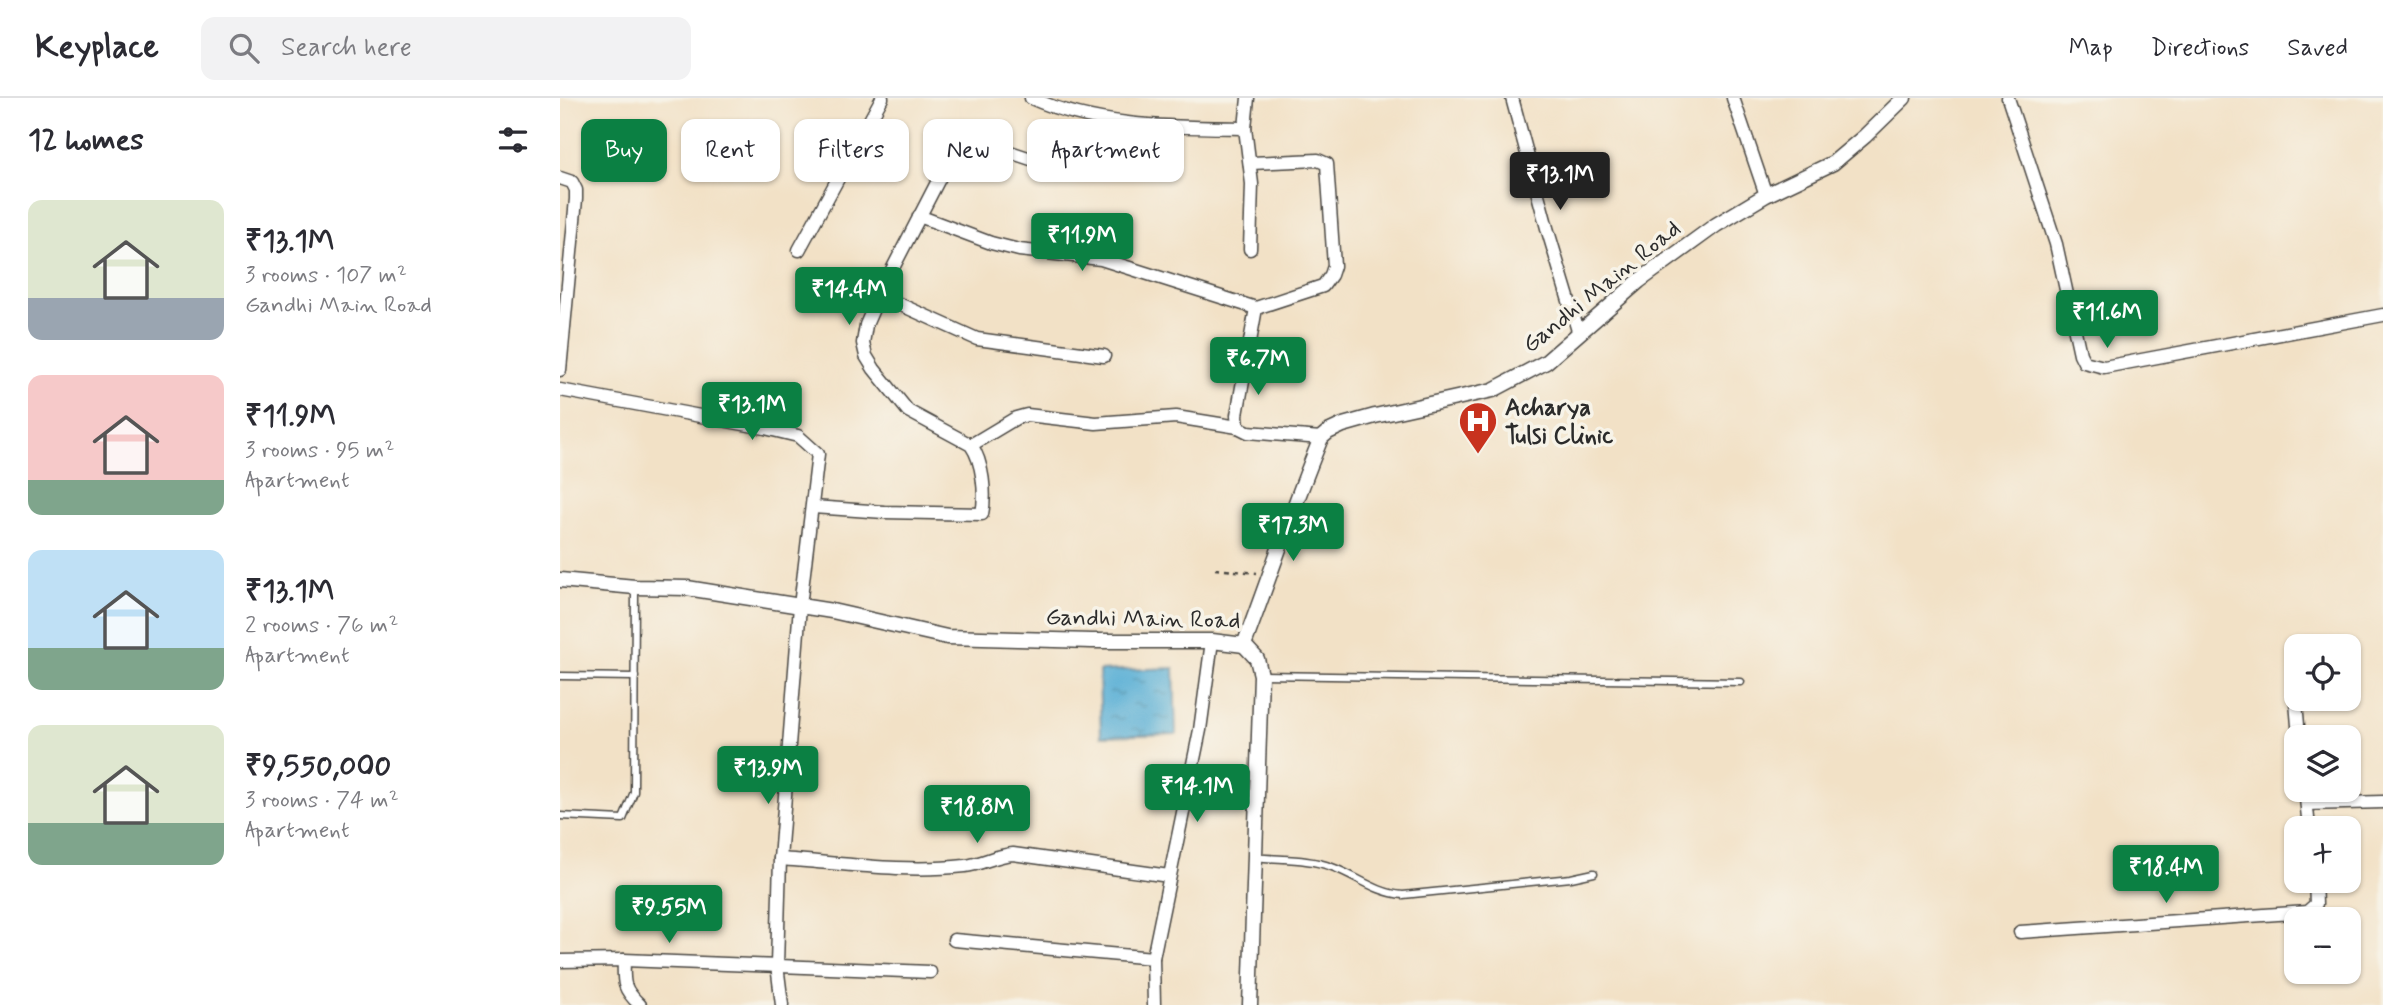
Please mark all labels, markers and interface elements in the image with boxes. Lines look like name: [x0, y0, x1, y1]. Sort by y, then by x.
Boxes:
search box: [201, 17, 691, 80]
text: Keyplace: [35, 26, 159, 70]
icon: search: [225, 29, 263, 67]
text: Search here: [281, 31, 412, 65]
text: Map: [2069, 33, 2113, 64]
text: Directions: [2151, 33, 2249, 64]
text: Saved: [2287, 33, 2348, 64]
chip: Buy: [581, 119, 667, 182]
chip: Rent: [681, 119, 780, 182]
chip: Filters: [794, 119, 909, 182]
chip: New: [923, 119, 1013, 182]
chip: Apartment: [1027, 119, 1184, 182]
text: 12 homes: [28, 121, 144, 160]
icon: filters: [494, 121, 532, 159]
pin: ₹13.1M: [1503, 152, 1617, 212]
text: ₹13.1M: [1526, 160, 1594, 190]
pin: ₹11.9M: [1025, 214, 1139, 273]
street label: Gandhi Main Road: [1516, 214, 1687, 361]
text: ₹11.9M: [1047, 221, 1117, 251]
text: ₹13.1M: [245, 222, 334, 261]
icon: home: [84, 228, 168, 312]
text: 3 rooms · 107 m²: [245, 261, 407, 291]
pin: ₹14.4M: [792, 268, 906, 327]
text: ₹14.4M: [811, 275, 887, 305]
pin: ₹11.6M: [2050, 290, 2164, 350]
text: Gandhi Main Road: [245, 291, 432, 321]
text: ₹11.6M: [2072, 298, 2142, 328]
pin: ₹6.7M: [1209, 338, 1307, 397]
text: ₹6.7M: [1226, 345, 1290, 375]
pin: ₹13.1M: [695, 382, 809, 442]
text: ₹13.1M: [718, 390, 786, 420]
place label: Acharya Tulsi Clinic: [1505, 393, 1613, 452]
text: ₹11.9M: [245, 397, 336, 436]
hospital icon: Acharya Tulsi Clinic: [1457, 400, 1499, 455]
icon: home: [84, 403, 168, 487]
text: 3 rooms · 95 m²: [245, 436, 394, 466]
text: Apartment: [245, 466, 350, 496]
pin: ₹17.3M: [1236, 504, 1350, 563]
text: ₹17.3M: [1258, 511, 1328, 541]
text: ₹13.1M: [245, 572, 334, 611]
icon: home: [84, 578, 168, 662]
street label: Gandhi Main Road: [1045, 602, 1241, 637]
text: 2 rooms · 76 m²: [245, 611, 398, 641]
map controls: [2284, 634, 2361, 984]
button: locate: [2284, 634, 2361, 711]
text: Apartment: [245, 641, 350, 671]
button: layers: [2284, 725, 2361, 802]
pin: ₹13.9M: [711, 746, 825, 806]
text: ₹9,550,000: [245, 747, 391, 786]
icon: home: [84, 753, 168, 837]
text: ₹13.9M: [733, 754, 803, 784]
pin: ₹14.1M: [1140, 764, 1254, 824]
text: ₹14.1M: [1161, 772, 1233, 802]
text: 3 rooms · 74 m²: [245, 786, 399, 816]
pin: ₹18.8M: [920, 786, 1034, 845]
text: ₹18.8M: [940, 793, 1014, 823]
text: Apartment: [245, 816, 350, 846]
button: +: [2284, 816, 2361, 893]
pin: ₹18.4M: [2109, 846, 2223, 905]
text: ₹18.4M: [2129, 853, 2203, 883]
pin: ₹9.55M: [612, 886, 726, 945]
text: ₹9.55M: [631, 893, 707, 923]
button: −: [2284, 907, 2361, 984]

